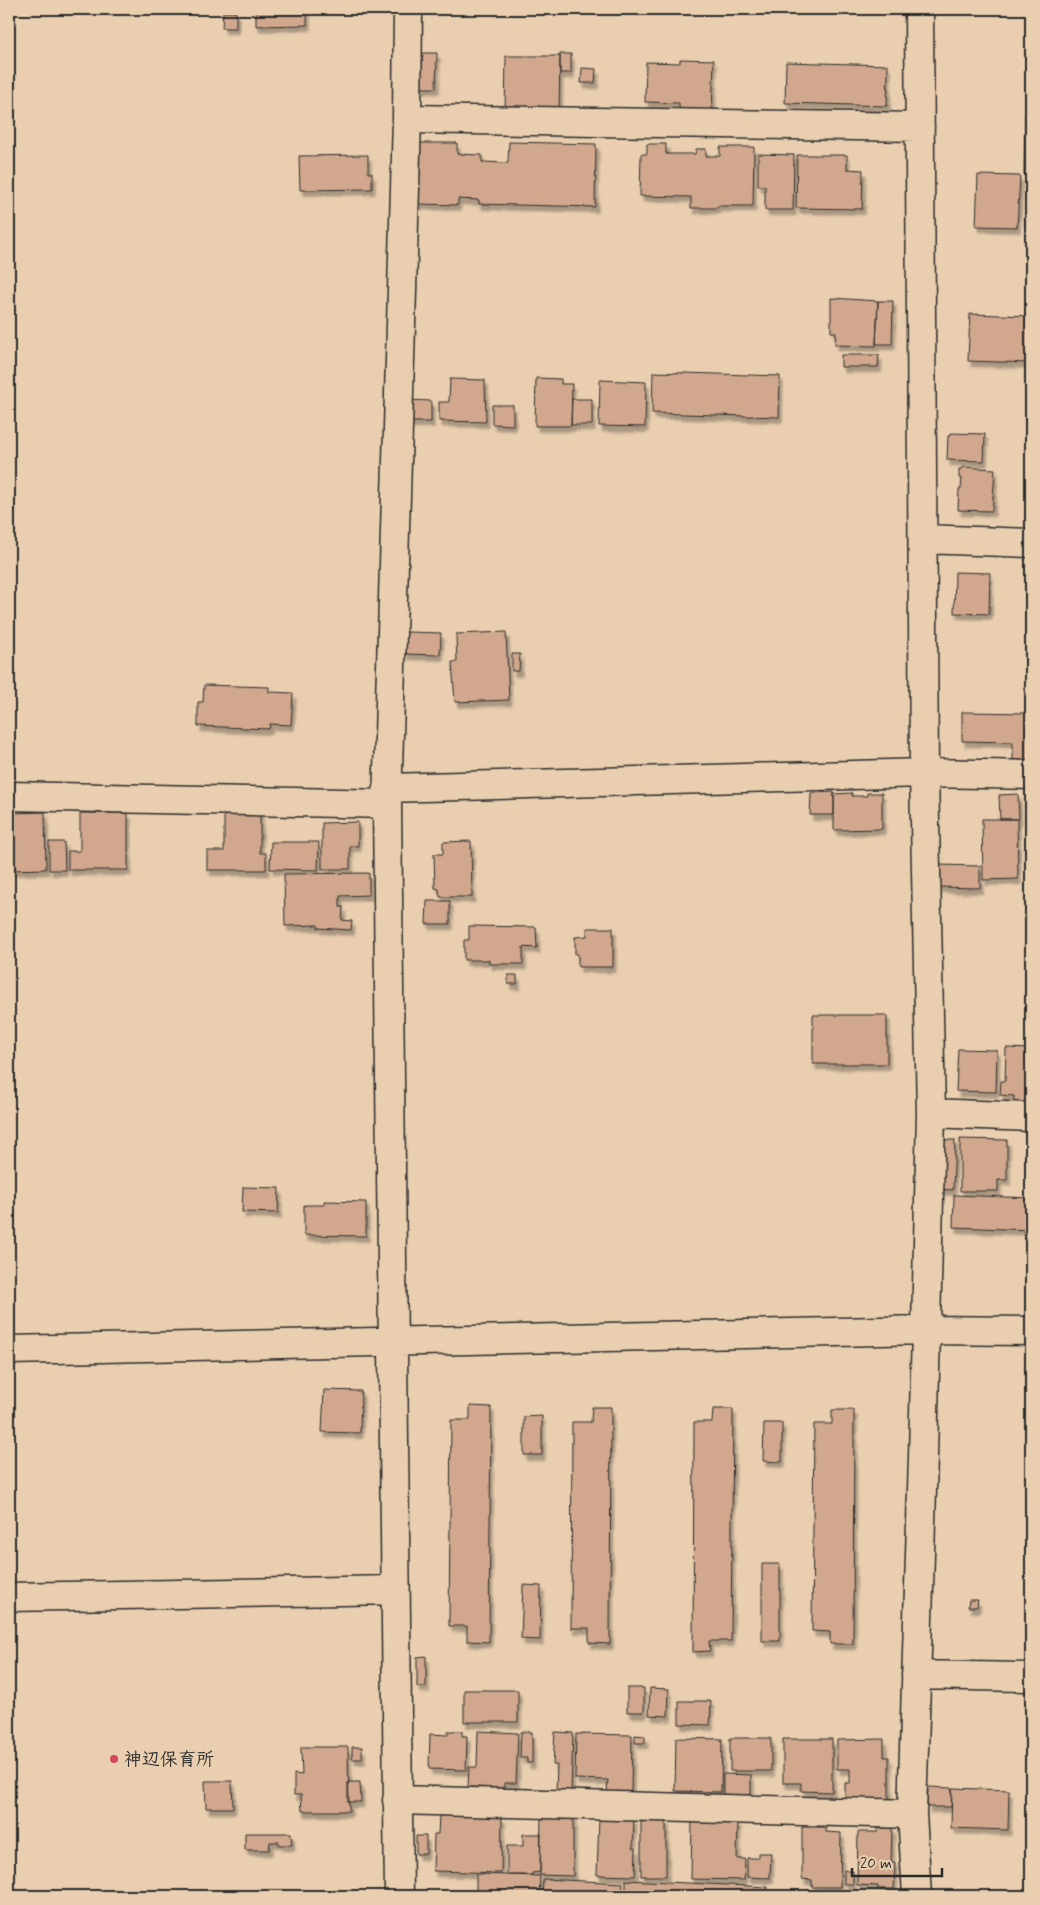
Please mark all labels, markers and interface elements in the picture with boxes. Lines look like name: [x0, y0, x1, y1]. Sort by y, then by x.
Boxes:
place label: 神辺保育所: [124, 1748, 214, 1772]
marker: 神辺保育所: [108, 1753, 120, 1765]
scale bar: [852, 1845, 942, 1877]
text: 20 m: [860, 1854, 892, 1874]

